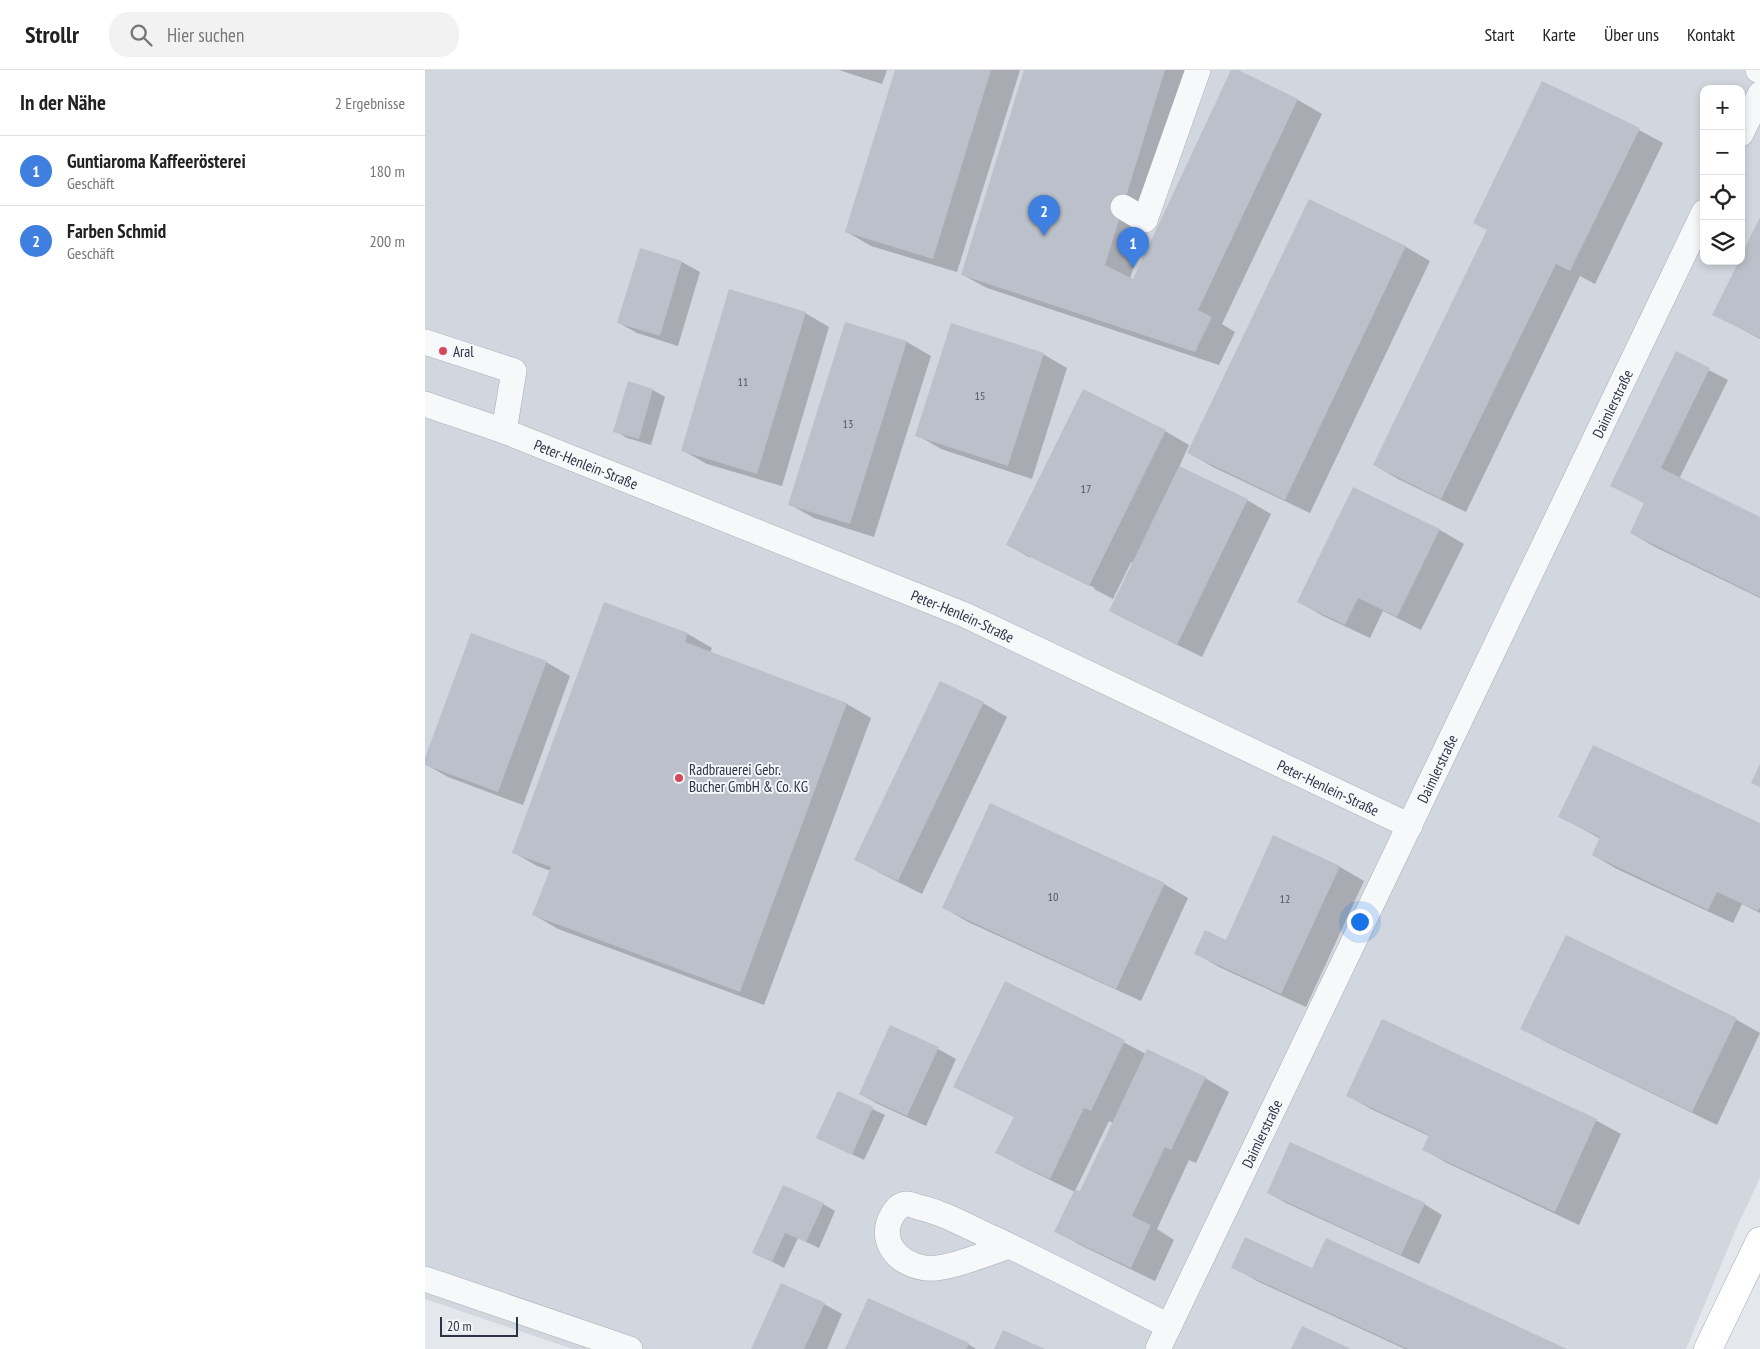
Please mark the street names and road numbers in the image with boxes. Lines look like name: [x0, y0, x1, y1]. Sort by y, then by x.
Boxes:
street label: Daimlerstraße: [1588, 366, 1637, 441]
street label: Peter-Henlein-Straße: [531, 435, 641, 493]
street label: Peter-Henlein-Straße: [909, 585, 1017, 646]
street label: Daimlerstraße: [1412, 731, 1461, 806]
street label: Peter-Henlein-Straße: [1274, 755, 1382, 820]
street label: Daimlerstraße: [1237, 1096, 1286, 1171]

